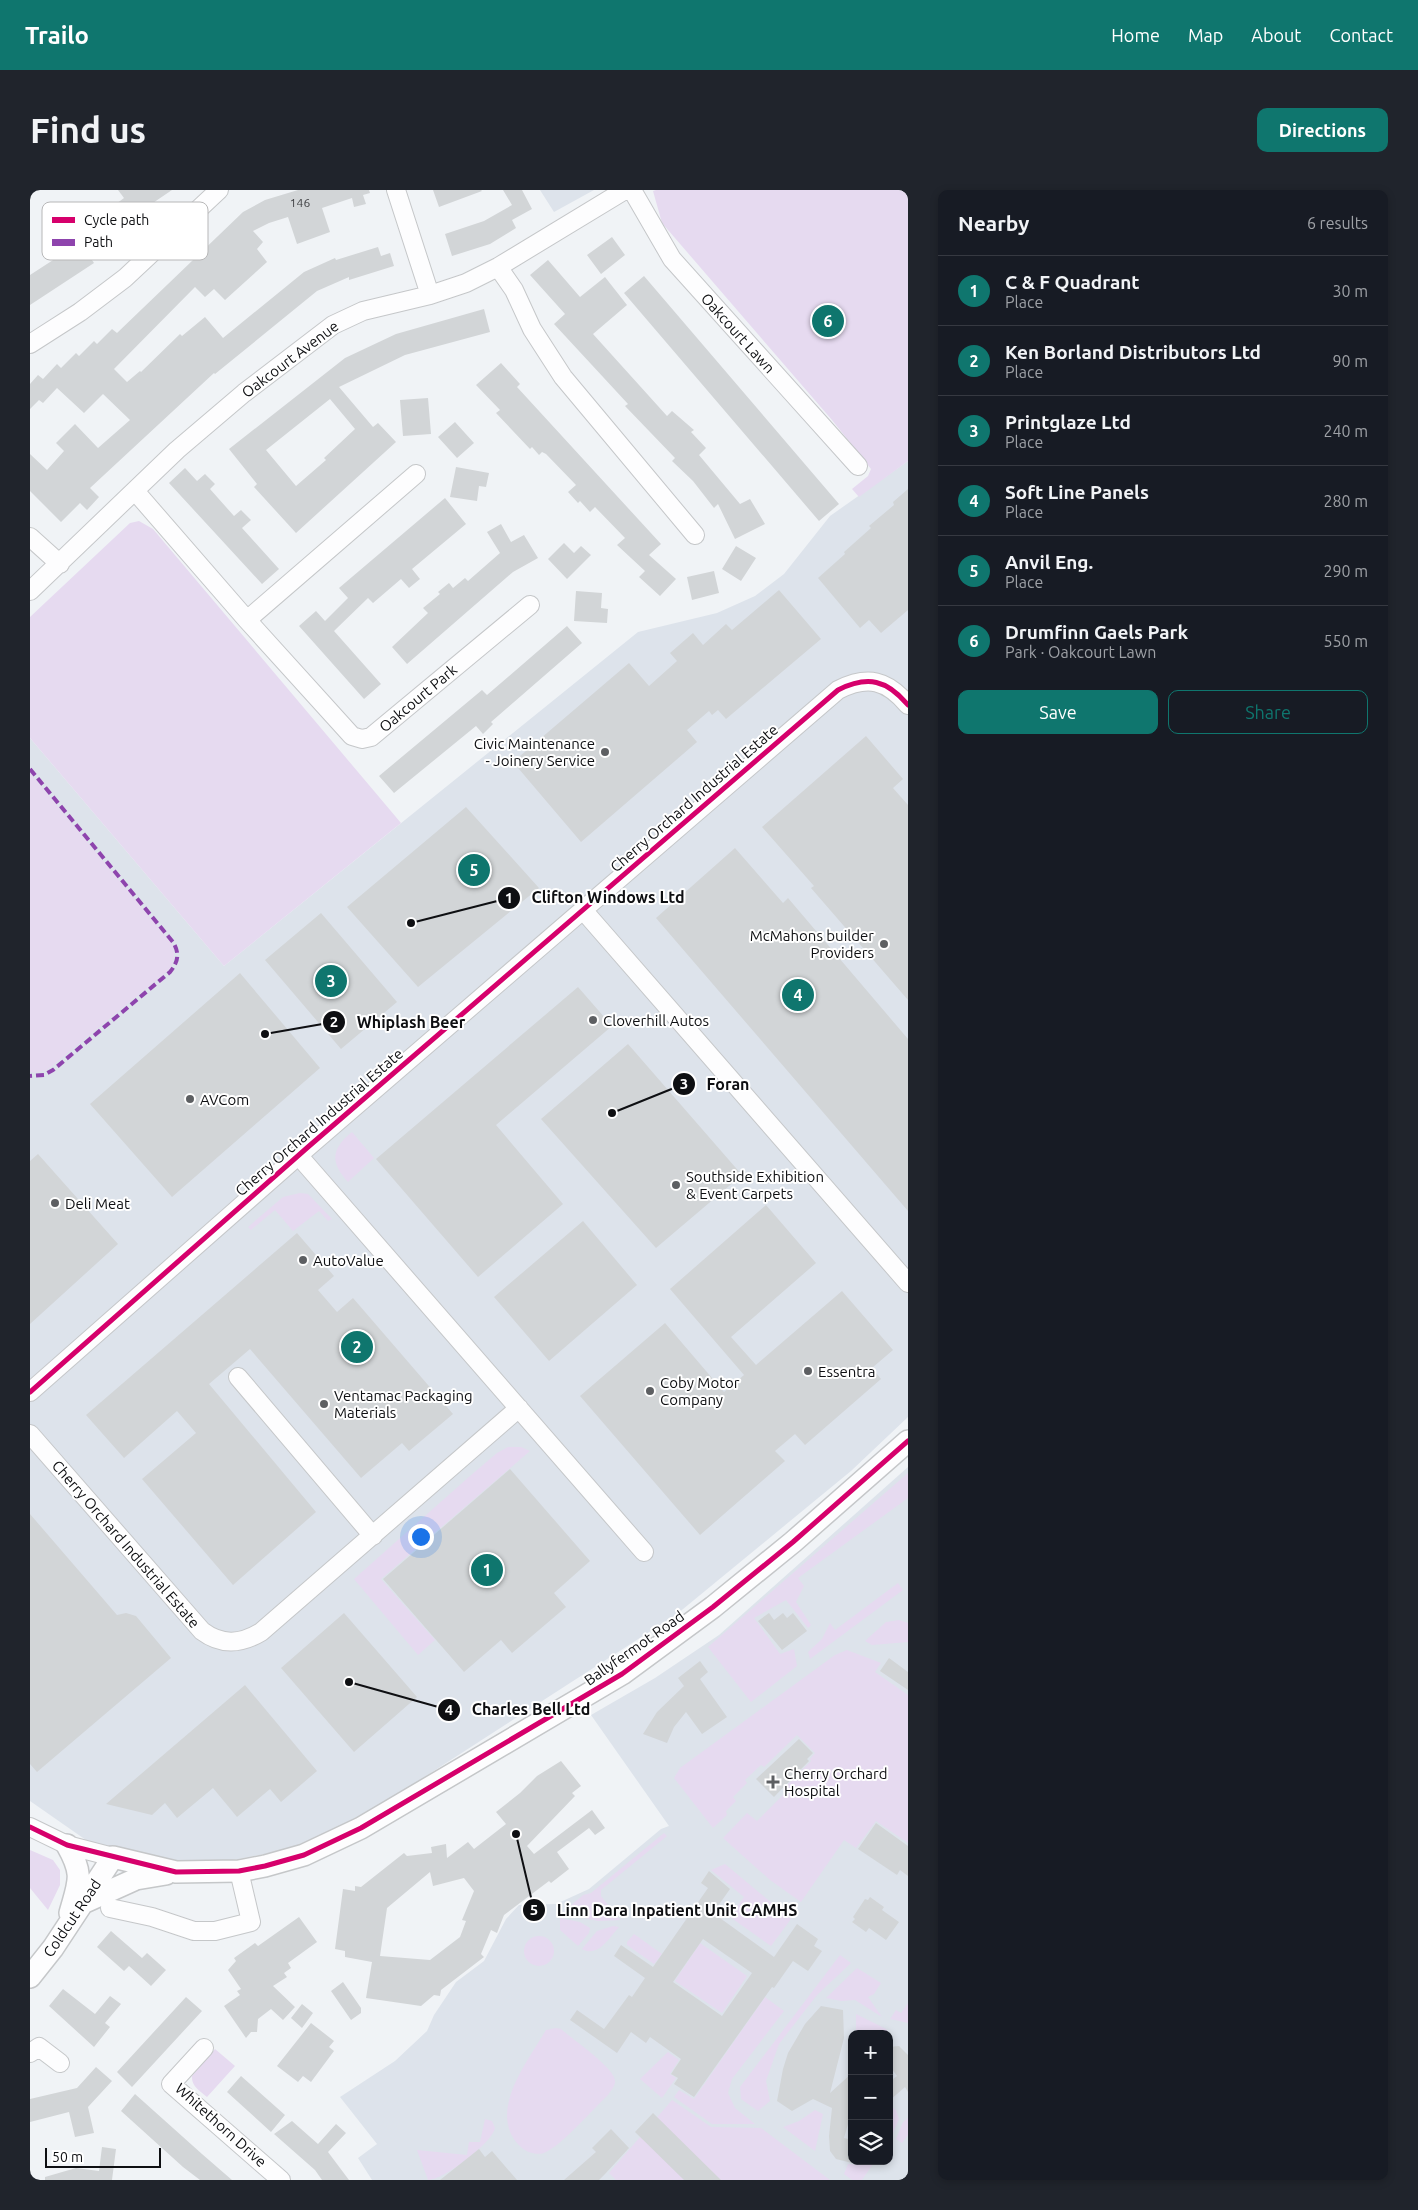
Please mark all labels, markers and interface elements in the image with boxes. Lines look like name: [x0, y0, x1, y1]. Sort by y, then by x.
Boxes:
text: Trailo: [25, 22, 89, 49]
text: Home: [1111, 25, 1160, 45]
text: Map: [1188, 25, 1223, 45]
text: About: [1251, 25, 1301, 45]
text: Contact: [1329, 25, 1393, 45]
button: Directions: [1257, 108, 1388, 152]
text: Find us: [30, 110, 146, 150]
house number: 146: [290, 196, 310, 209]
legend: [42, 202, 208, 260]
text: Nearby: [958, 211, 1029, 235]
text: Cycle path: [84, 212, 149, 228]
text: 6 results: [1307, 214, 1368, 232]
text: Path: [84, 234, 113, 250]
text: C & F Quadrant: [1005, 271, 1140, 293]
text: 1: [969, 282, 979, 300]
text: 30 m: [1332, 282, 1368, 300]
street label: Oakcourt Lawn: [698, 290, 778, 376]
text: Place: [1005, 293, 1043, 311]
pin: 6: [812, 302, 844, 340]
street label: Oakcourt Avenue: [238, 317, 342, 401]
text: Ken Borland Distributors Ltd: [1005, 341, 1261, 363]
text: 2: [969, 352, 979, 370]
text: 90 m: [1332, 352, 1368, 370]
text: Place: [1005, 363, 1043, 381]
text: Printglaze Ltd: [1005, 411, 1131, 433]
text: 3: [969, 422, 979, 440]
text: 240 m: [1323, 422, 1368, 440]
text: Place: [1005, 433, 1043, 451]
text: Soft Line Panels: [1005, 481, 1149, 503]
text: 4: [969, 492, 979, 510]
text: 280 m: [1323, 492, 1368, 510]
text: Place: [1005, 503, 1043, 521]
text: Anvil Eng.: [1005, 551, 1093, 573]
text: 5: [969, 562, 979, 580]
text: 290 m: [1323, 562, 1368, 580]
text: Place: [1005, 573, 1043, 591]
text: Drumfinn Gaels Park: [1005, 621, 1188, 643]
text: 6: [969, 632, 979, 650]
text: 550 m: [1323, 632, 1368, 650]
text: Park · Oakcourt Lawn: [1005, 643, 1156, 661]
street label: Oakcourt Park: [376, 660, 460, 735]
button: Save: [958, 690, 1158, 734]
button: Share: [1168, 690, 1368, 734]
street label: Cherry Orchard Industrial Estate: [607, 721, 781, 875]
place label: Civic Maintenance - Joinery Service: [474, 735, 595, 769]
marker: Civic Maintenance - Joinery Service: [599, 746, 611, 758]
pin: 5: [458, 851, 490, 889]
callout: Clifton Windows Ltd: [496, 882, 694, 913]
text: Clifton Windows Ltd: [531, 888, 685, 906]
text: 1: [505, 889, 513, 906]
place label: McMahons builder Providers: [750, 927, 874, 961]
marker: McMahons builder Providers: [878, 938, 890, 950]
pin: 3: [315, 962, 347, 1000]
pin: 4: [782, 976, 814, 1014]
callout: Whiplash Beer: [322, 1006, 475, 1037]
place label: Cloverhill Autos: [603, 1012, 709, 1029]
text: 2: [330, 1013, 338, 1030]
text: Whiplash Beer: [357, 1013, 466, 1031]
marker: Cloverhill Autos: [587, 1014, 599, 1026]
street label: Cherry Orchard Industrial Estate: [232, 1045, 406, 1199]
callout: Foran: [672, 1069, 760, 1100]
text: 3: [680, 1075, 688, 1092]
text: Foran: [706, 1075, 750, 1093]
place label: AVCom: [200, 1091, 249, 1108]
marker: AVCom: [184, 1093, 196, 1105]
place label: Southside Exhibition & Event Carpets: [686, 1168, 824, 1202]
marker: Southside Exhibition & Event Carpets: [670, 1179, 682, 1191]
place label: Deli Meat: [65, 1195, 130, 1212]
marker: Deli Meat: [49, 1197, 61, 1209]
place label: AutoValue: [313, 1252, 384, 1269]
marker: AutoValue: [297, 1254, 309, 1266]
pin: 2: [341, 1328, 373, 1366]
place label: Essentra: [818, 1363, 876, 1380]
marker: Essentra: [802, 1365, 814, 1377]
place label: Coby Motor Company: [660, 1374, 740, 1408]
marker: Coby Motor Company: [644, 1385, 656, 1397]
place label: Ventamac Packaging Materials: [334, 1387, 473, 1421]
marker: Ventamac Packaging Materials: [318, 1398, 330, 1410]
street label: Cherry Orchard Industrial Estate: [49, 1457, 203, 1631]
your location: [408, 1524, 434, 1550]
pin: 1: [471, 1551, 503, 1589]
street label: Ballyfermot Road: [581, 1607, 687, 1689]
callout: Charles Bell Ltd: [437, 1694, 601, 1725]
text: Charles Bell Ltd: [472, 1700, 590, 1718]
text: 4: [445, 1701, 453, 1718]
place label: Cherry Orchard Hospital: [784, 1765, 887, 1799]
marker: Cherry Orchard Hospital: [766, 1775, 780, 1789]
street label: Coldcut Road: [40, 1876, 104, 1960]
callout: Linn Dara Inpatient Unit CAMHS: [522, 1894, 807, 1925]
text: 5: [530, 1901, 538, 1918]
text: Linn Dara Inpatient Unit CAMHS: [557, 1901, 797, 1919]
map controls: [848, 2030, 893, 2165]
button: +: [848, 2030, 893, 2075]
button: −: [848, 2075, 893, 2120]
street label: Whitethorn Drive: [172, 2080, 270, 2170]
button: layers: [848, 2120, 893, 2165]
scale bar: [45, 2145, 161, 2168]
text: 50 m: [52, 2149, 83, 2165]

